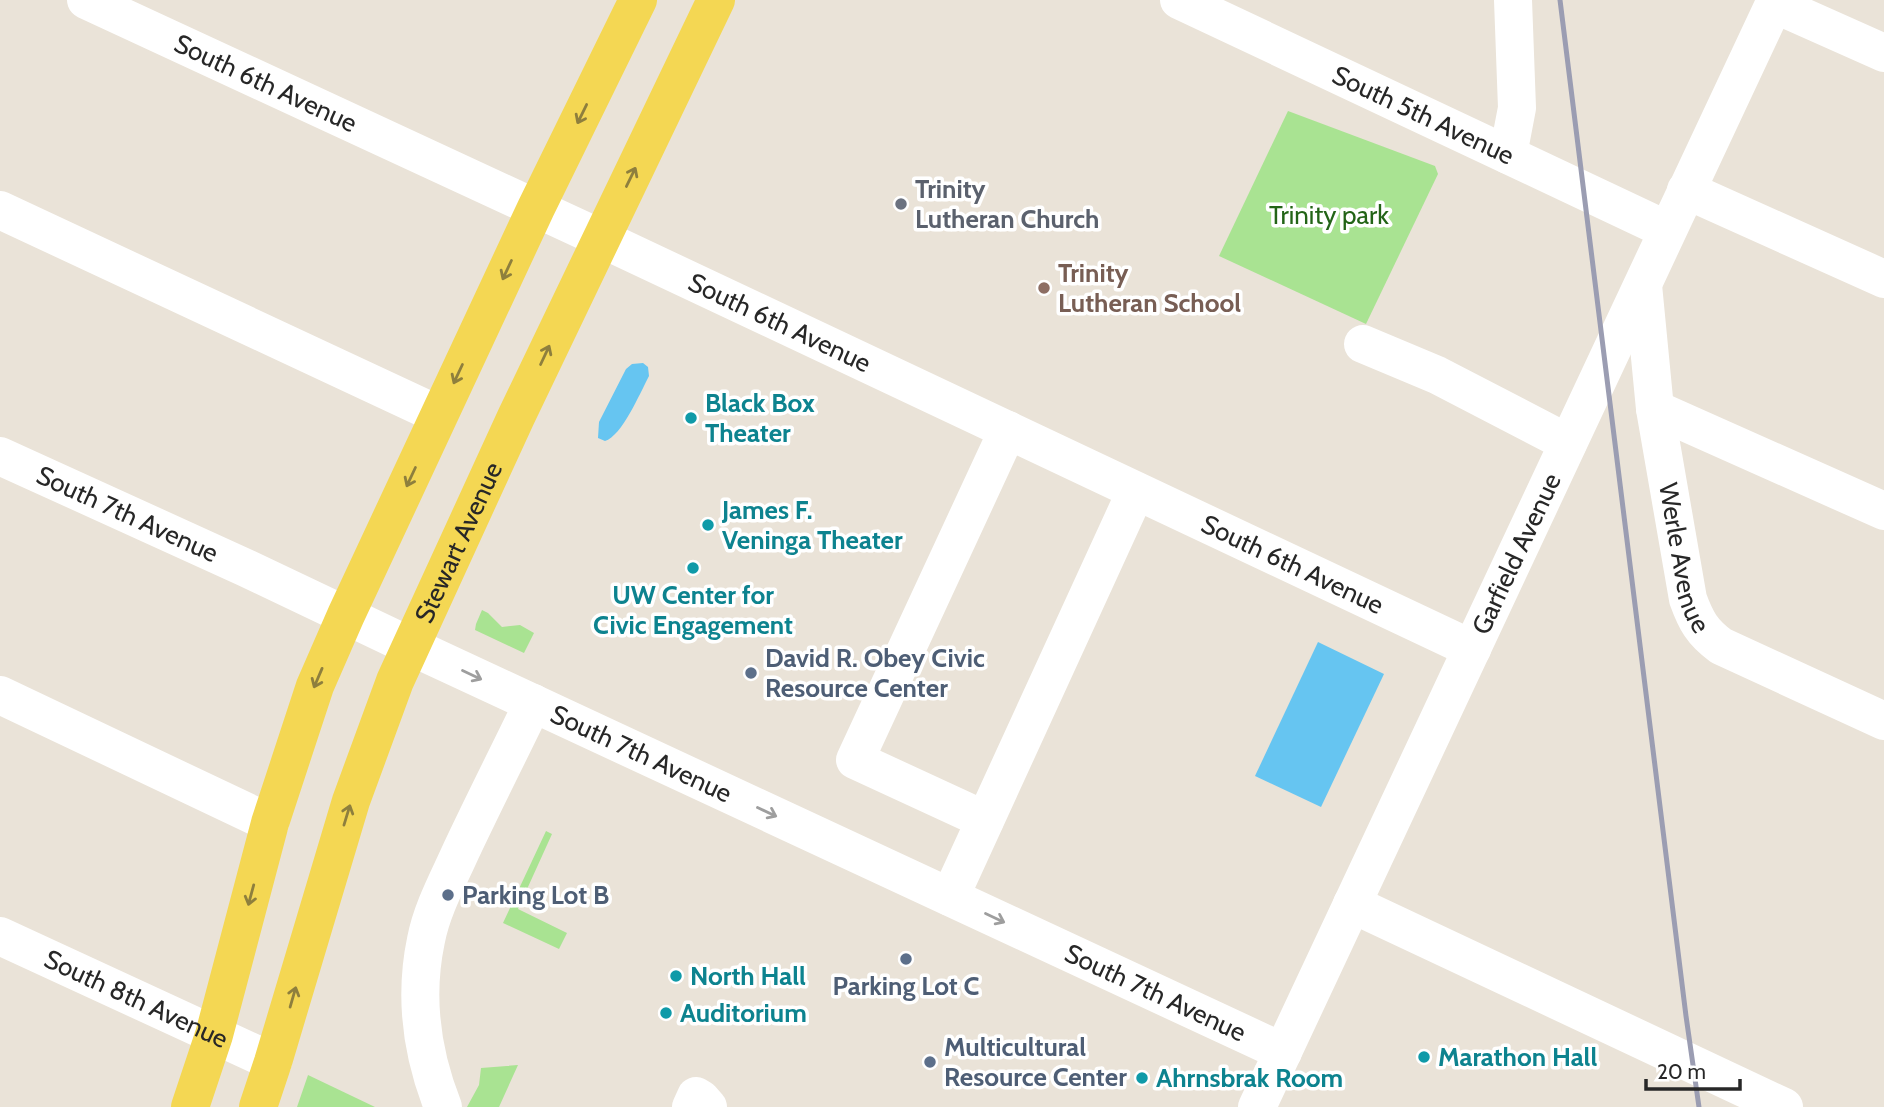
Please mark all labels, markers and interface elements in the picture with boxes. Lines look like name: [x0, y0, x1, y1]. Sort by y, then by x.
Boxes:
street label: South 6th Avenue: [169, 27, 362, 139]
street label: South 5th Avenue: [1327, 59, 1519, 172]
one-way arrow: [575, 103, 589, 124]
one-way arrow: [624, 167, 638, 188]
place label: Trinity Lutheran Church: [915, 173, 1099, 235]
marker: Trinity Lutheran Church: [893, 196, 909, 212]
park label: Trinity park: [1269, 199, 1389, 231]
place label: Trinity Lutheran School: [1058, 257, 1241, 319]
one-way arrow: [500, 259, 513, 280]
street label: South 6th Avenue: [683, 266, 876, 379]
marker: Trinity Lutheran School: [1036, 280, 1052, 296]
one-way arrow: [539, 345, 553, 366]
one-way arrow: [451, 363, 464, 384]
place label: Black Box Theater: [705, 387, 815, 449]
marker: Black Box Theater: [683, 410, 699, 426]
street label: Stewart Avenue: [408, 457, 509, 628]
street label: South 7th Avenue: [32, 459, 223, 569]
one-way arrow: [403, 466, 417, 487]
street label: Garfield Avenue: [1465, 468, 1568, 640]
street label: Werle Avenue: [1652, 480, 1717, 639]
place label: James F. Veninga Theater: [721, 494, 903, 556]
street label: South 6th Avenue: [1196, 508, 1389, 621]
marker: James F. Veninga Theater: [700, 517, 716, 533]
marker: UW Center for Civic Engagement: [685, 560, 701, 576]
place label: UW Center for Civic Engagement: [593, 579, 793, 641]
place label: David R. Obey Civic Resource Center: [765, 642, 985, 704]
marker: David R. Obey Civic Resource Center: [743, 665, 759, 681]
one-way arrow: [311, 666, 324, 688]
one-way arrow: [461, 669, 482, 682]
street label: South 7th Avenue: [546, 698, 737, 809]
one-way arrow: [341, 804, 354, 826]
one-way arrow: [756, 806, 777, 819]
place label: Parking Lot B: [462, 879, 609, 911]
one-way arrow: [244, 883, 257, 906]
marker: Parking Lot B: [440, 887, 456, 903]
one-way arrow: [984, 912, 1006, 925]
street label: South 7th Avenue: [1060, 937, 1251, 1049]
street label: South 8th Avenue: [39, 943, 233, 1055]
marker: Parking Lot C: [898, 951, 914, 967]
place label: North Hall: [690, 960, 806, 992]
marker: North Hall: [668, 968, 684, 984]
place label: Parking Lot C: [833, 970, 980, 1002]
one-way arrow: [287, 986, 300, 1008]
place label: Auditorium: [680, 997, 807, 1029]
marker: Auditorium: [658, 1005, 674, 1021]
place label: Multicultural Resource Center: [944, 1031, 1127, 1093]
place label: Marathon Hall: [1438, 1041, 1597, 1073]
scale bar: [1646, 1048, 1741, 1092]
marker: Marathon Hall: [1416, 1049, 1432, 1065]
marker: Multicultural Resource Center: [922, 1054, 938, 1070]
text: 20 m: [1657, 1059, 1706, 1084]
place label: Ahrnsbrak Room: [1156, 1062, 1343, 1094]
marker: Ahrnsbrak Room: [1134, 1070, 1150, 1086]

